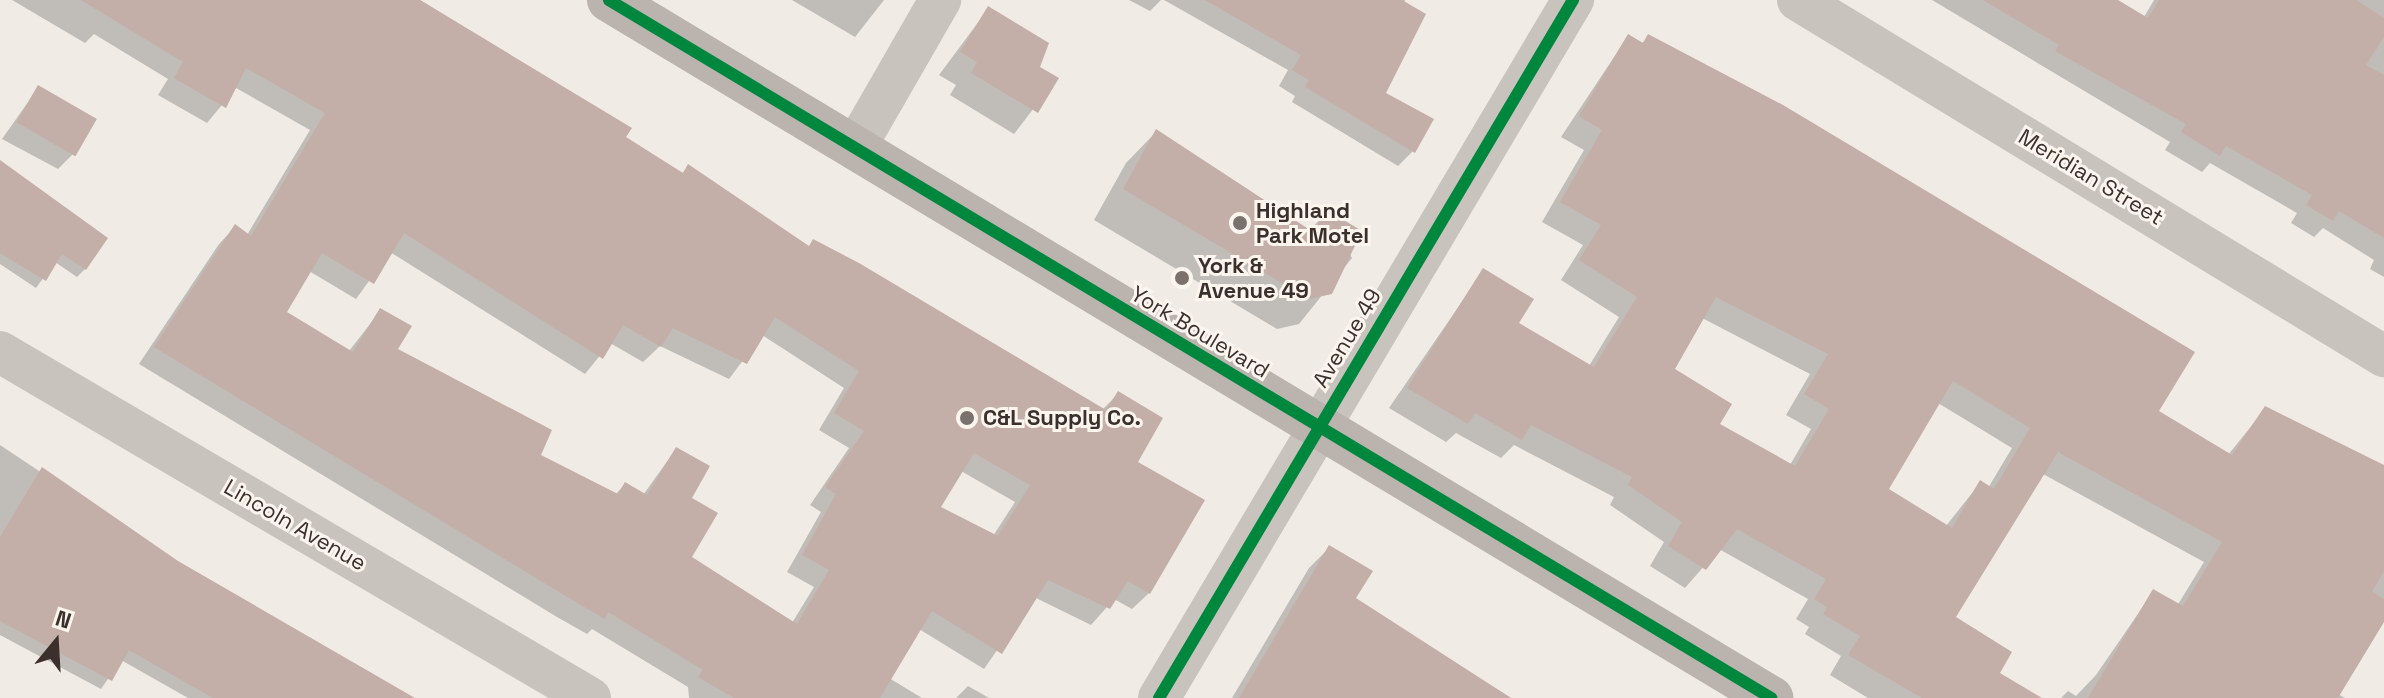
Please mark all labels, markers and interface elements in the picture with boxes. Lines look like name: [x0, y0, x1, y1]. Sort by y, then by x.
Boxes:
street label: Meridian Street: [2014, 123, 2168, 231]
place label: Highland Park Motel: [1256, 197, 1369, 248]
marker: Highland Park Motel: [1231, 214, 1249, 232]
place label: York & Avenue 49: [1198, 252, 1309, 304]
marker: York & Avenue 49: [1173, 269, 1191, 287]
street label: York Boulevard: [1126, 280, 1274, 384]
street label: Avenue 49: [1307, 284, 1387, 392]
place label: C&L Supply Co.: [983, 405, 1142, 431]
marker: C&L Supply Co.: [958, 409, 976, 427]
street label: Lincoln Avenue: [219, 474, 371, 576]
north arrow: [16, 602, 96, 682]
text: N: [52, 604, 75, 635]

